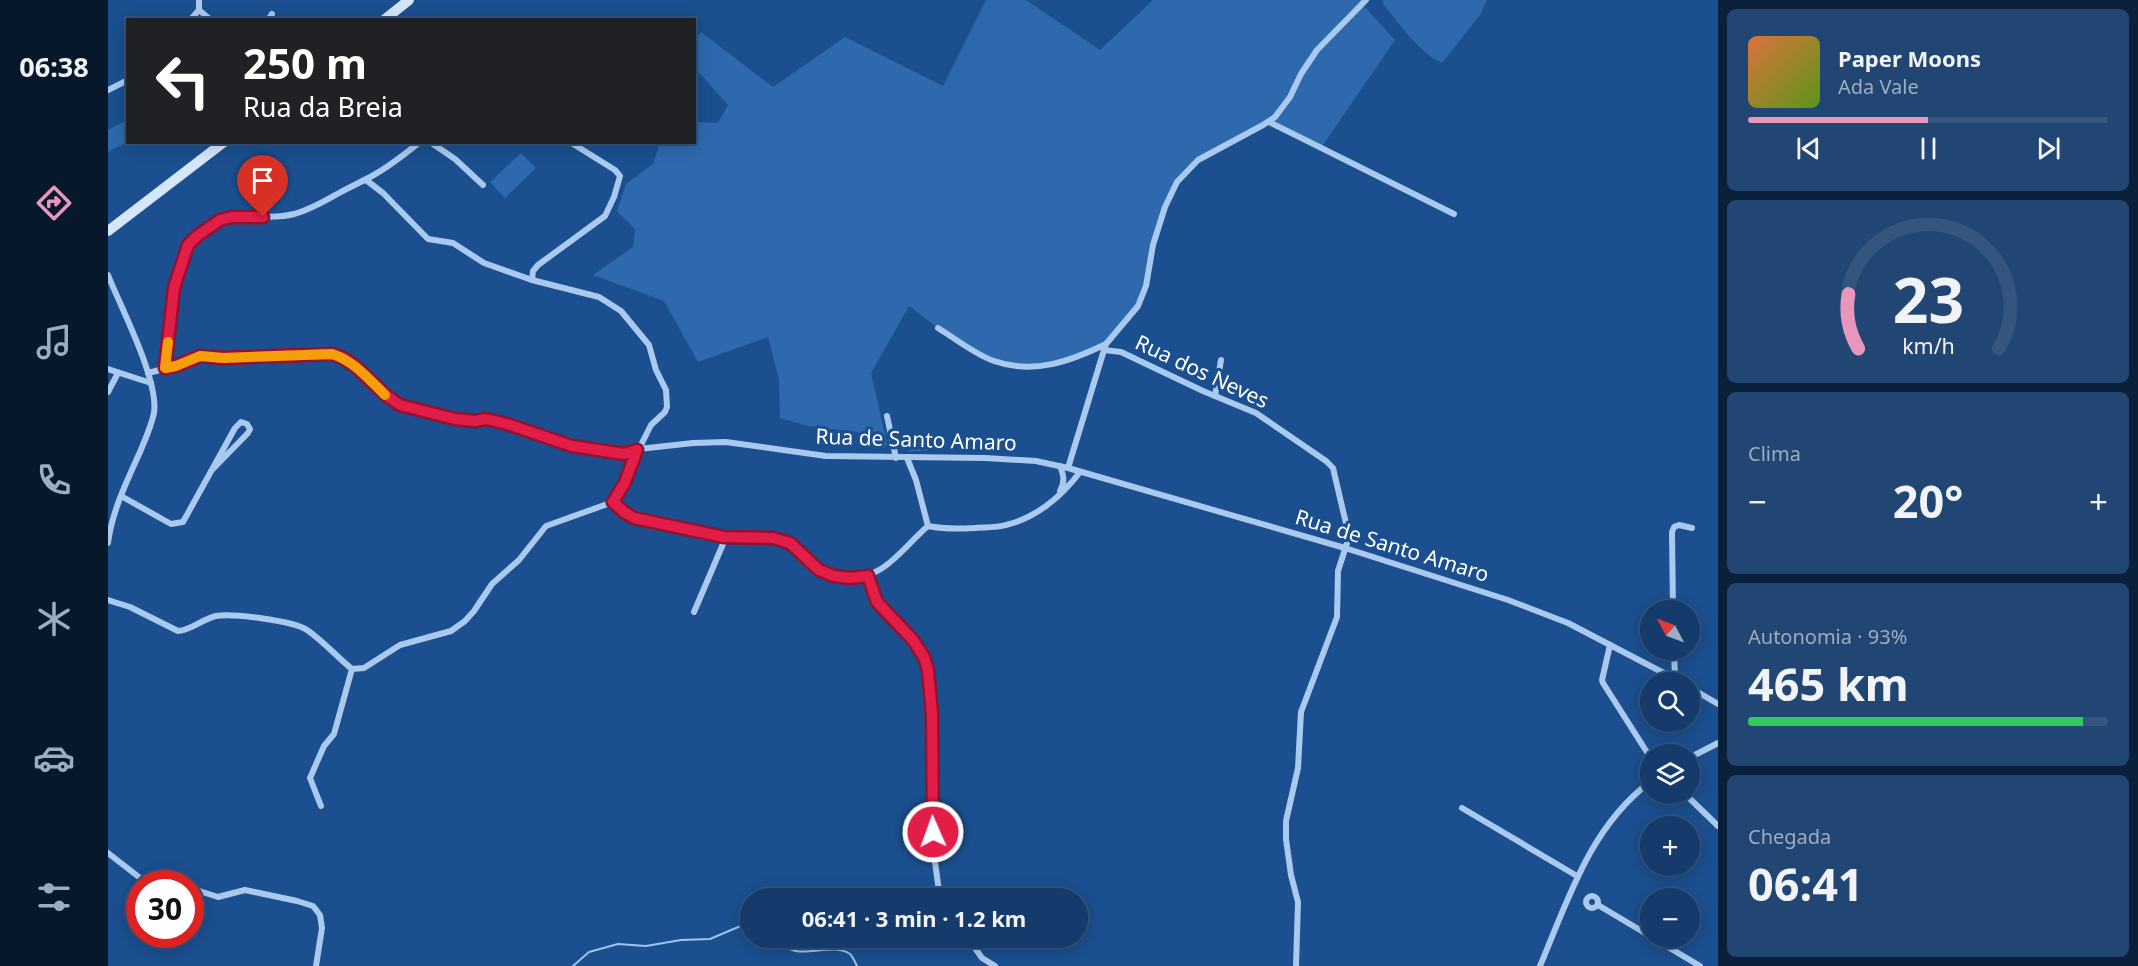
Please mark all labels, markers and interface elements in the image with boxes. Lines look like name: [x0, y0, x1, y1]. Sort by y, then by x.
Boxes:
text: 250 m: [243, 34, 367, 91]
icon: left: [144, 42, 222, 120]
text: Paper Moons: [1838, 43, 1981, 73]
text: 06:38: [19, 48, 89, 85]
text: Ada Vale: [1838, 73, 1919, 100]
text: Rua da Breia: [243, 88, 403, 125]
icon: previous: [1792, 132, 1825, 165]
icon: pause: [1912, 132, 1945, 165]
icon: next: [2032, 132, 2065, 165]
pin: [237, 155, 288, 217]
icon: arrive: [246, 164, 279, 197]
icon: directions: [33, 182, 75, 224]
text: 23: [1892, 256, 1964, 341]
icon: music: [33, 321, 75, 363]
street label: Rua dos Neves: [1131, 328, 1274, 414]
text: km/h: [1902, 331, 1954, 360]
street label: Rua de Santo Amaro: [815, 421, 1017, 457]
text: Clima: [1748, 440, 1801, 467]
icon: phone: [33, 459, 75, 501]
text: 20°: [1893, 470, 1963, 531]
text: −: [1748, 479, 1767, 524]
text: +: [2089, 479, 2108, 524]
street label: Rua de Santo Amaro: [1292, 502, 1493, 588]
icon: climate: [33, 598, 75, 640]
north arrow: [1640, 600, 1700, 660]
map controls: [1640, 600, 1700, 948]
text: Autonomia · 93%: [1748, 623, 1907, 650]
text: 465 km: [1748, 653, 1909, 714]
button: search: [1640, 672, 1700, 732]
icon: car: [33, 737, 75, 779]
button: layers: [1640, 744, 1700, 804]
position arrow: [901, 800, 965, 864]
button: +: [1640, 816, 1700, 876]
text: Chegada: [1748, 823, 1831, 850]
text: 06:41: [1748, 853, 1864, 914]
speed limit sign: 30: [126, 870, 204, 948]
icon: filters: [33, 876, 75, 918]
button: −: [1640, 888, 1700, 948]
text: 06:41 · 3 min · 1.2 km: [802, 903, 1026, 933]

